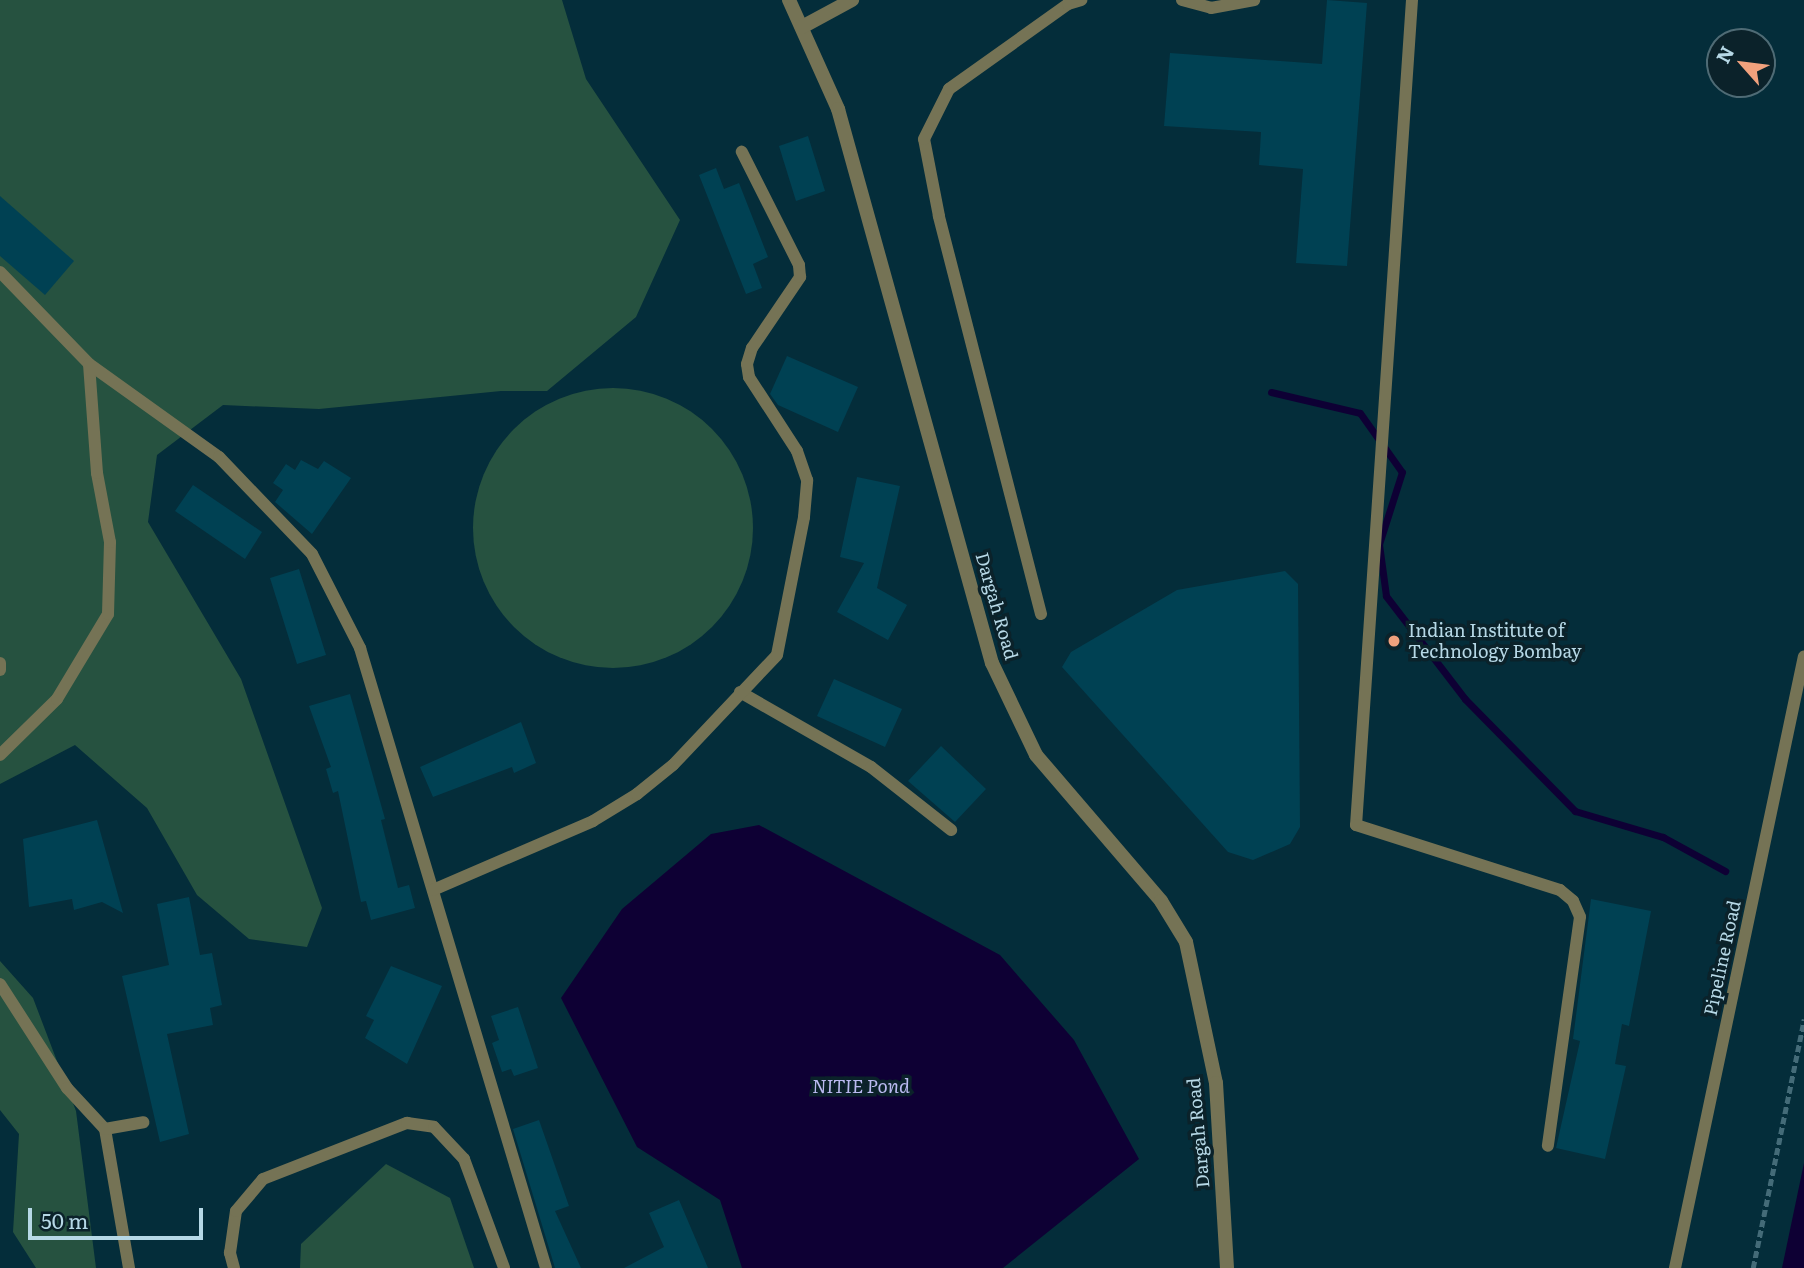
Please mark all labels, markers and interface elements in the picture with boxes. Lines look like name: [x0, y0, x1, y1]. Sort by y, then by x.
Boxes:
north arrow: [1706, 28, 1776, 98]
text: N: [1708, 40, 1740, 68]
street label: Dargah Road: [971, 550, 1023, 662]
place label: Indian Institute of Technology Bombay: [1408, 620, 1582, 662]
marker: Indian Institute of Technology Bombay: [1386, 633, 1402, 649]
street label: Pipeline Road: [1699, 898, 1745, 1018]
water label: NITIE Pond: [812, 1075, 910, 1097]
street label: Dargah Road: [1182, 1077, 1214, 1189]
scale bar: [32, 1194, 206, 1238]
text: 50 m: [41, 1204, 88, 1235]

